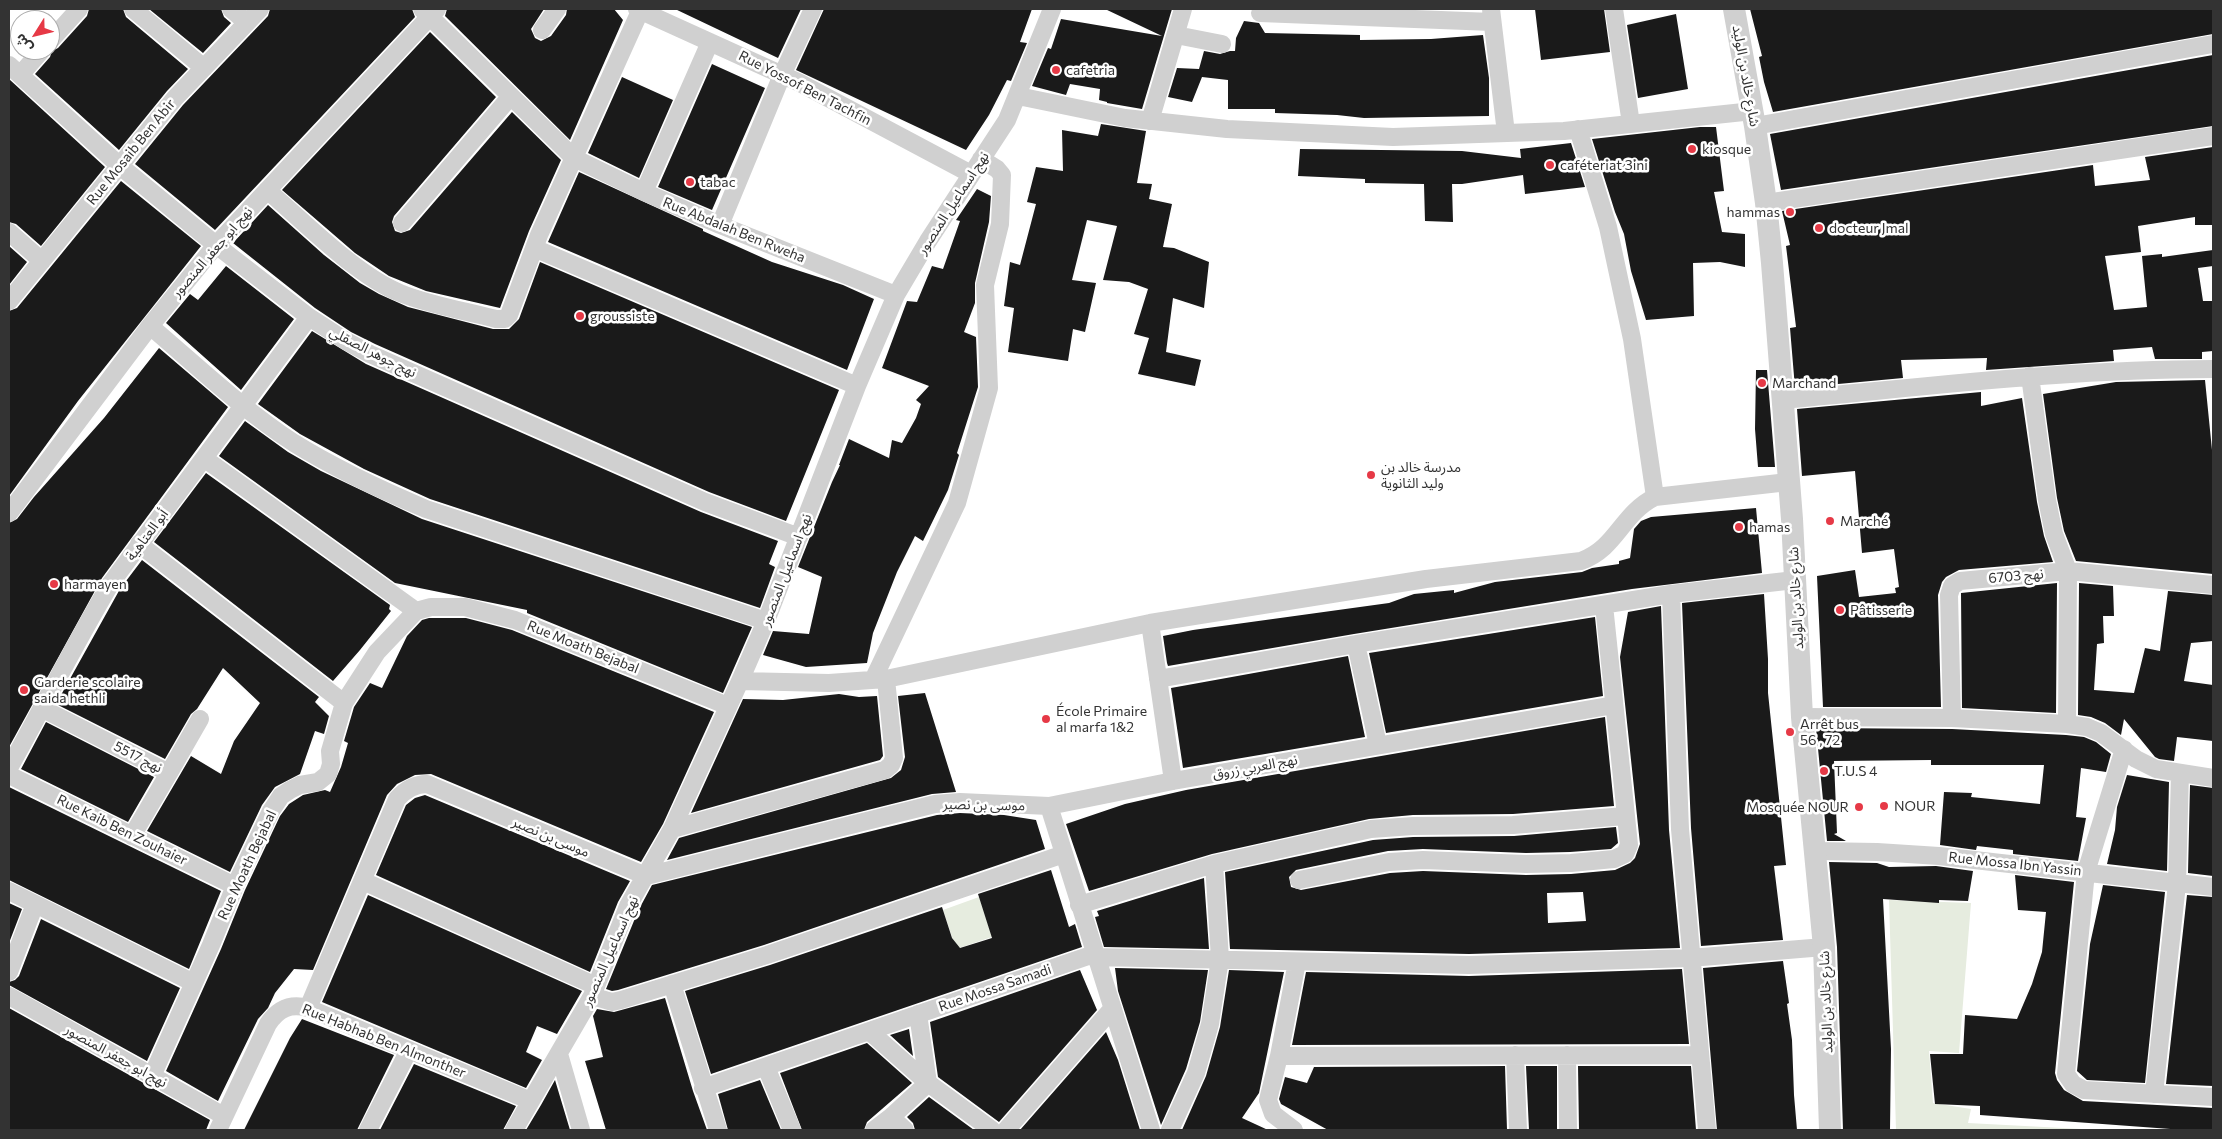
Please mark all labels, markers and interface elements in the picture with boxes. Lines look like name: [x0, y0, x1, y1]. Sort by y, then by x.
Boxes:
north arrow: [10, 10, 60, 60]
street label: شارع خالد بن الوليد: [1729, 24, 1763, 128]
text: ش: [11, 31, 36, 56]
street label: Rue Yossof Ben Tachfin: [736, 47, 874, 129]
place label: cafetria: [1066, 62, 1115, 78]
marker: cafetria: [1050, 64, 1062, 76]
street label: Rue Mosaib Ben Abir: [83, 96, 179, 208]
place label: kiosque: [1702, 141, 1751, 157]
marker: kiosque: [1686, 143, 1698, 155]
street label: نهج اسماعيل المنصور: [914, 148, 992, 258]
place label: caféteriat 3ini: [1560, 157, 1648, 173]
marker: caféteriat 3ini: [1544, 159, 1556, 171]
place label: tabac: [700, 174, 736, 190]
marker: tabac: [684, 176, 696, 188]
street label: Rue Abdalah Ben Rweha: [660, 194, 808, 266]
street label: نهج ابو جعفر المنصور: [168, 203, 256, 301]
place label: hammas: [1727, 204, 1780, 220]
marker: hammas: [1784, 206, 1796, 218]
place label: docteur Jmal: [1829, 220, 1909, 236]
marker: docteur Jmal: [1813, 222, 1825, 234]
place label: groussiste: [590, 308, 655, 324]
marker: groussiste: [574, 310, 586, 322]
street label: نهج جوهر الصقلي: [327, 323, 419, 381]
place label: Marchand: [1772, 375, 1836, 391]
marker: Marchand: [1756, 377, 1768, 389]
place label: مدرسة خالد بن وليد الثانوية: [1381, 459, 1461, 492]
marker: مدرسة خالد بن وليد الثانوية: [1365, 469, 1377, 481]
street label: أبو العتاهية: [122, 506, 172, 564]
street label: نهج اسماعيل المنصور: [757, 511, 815, 629]
place label: Marché: [1840, 513, 1888, 529]
marker: Marché: [1824, 515, 1836, 527]
place label: hamas: [1749, 519, 1790, 535]
marker: hamas: [1733, 521, 1745, 533]
street label: شارع خالد بن الوليد: [1785, 546, 1807, 650]
street label: نهج 6703: [1988, 565, 2044, 587]
place label: harmayen: [64, 576, 127, 592]
marker: harmayen: [48, 578, 60, 590]
place label: Pâtisserie: [1850, 602, 1912, 618]
marker: Pâtisserie: [1834, 604, 1846, 616]
street label: Rue Moath Bejabal: [525, 617, 641, 677]
place label: Garderie scolaire saida hethli: [34, 674, 141, 706]
marker: Garderie scolaire saida hethli: [18, 684, 30, 696]
place label: École Primaire al marfa 1&2: [1056, 703, 1147, 736]
marker: École Primaire al marfa 1&2: [1040, 713, 1052, 725]
place label: Arrêt bus 56 , 72: [1800, 716, 1859, 749]
marker: Arrêt bus 56 , 72: [1784, 726, 1796, 738]
street label: نهج 5517: [111, 738, 165, 776]
street label: نهج العربي زروق: [1211, 751, 1299, 783]
place label: T.U.S 4: [1834, 763, 1878, 779]
marker: T.U.S 4: [1818, 765, 1830, 777]
street label: Rue Kaib Ben Zouhaier: [54, 791, 190, 869]
street label: موسى بن نصير: [943, 796, 1025, 814]
place label: NOUR: [1894, 798, 1936, 814]
place label: Mosquée NOUR: [1746, 799, 1849, 815]
marker: NOUR: [1878, 800, 1890, 812]
marker: Mosquée NOUR: [1853, 801, 1865, 813]
street label: Rue Moath Bejabal: [214, 807, 280, 923]
street label: موسى بن نصير: [510, 813, 592, 861]
street label: Rue Mossa Ibn Yassin: [1948, 849, 2082, 879]
street label: نهج اسماعيل المنصور: [578, 893, 642, 1009]
street label: شارع خالد بن الوليد: [1816, 950, 1836, 1054]
street label: Rue Mossa Samadi: [936, 961, 1054, 1015]
street label: Rue Habhab Ben Almonther: [300, 1000, 468, 1082]
street label: نهج ابو جعفر المنصور: [62, 1021, 170, 1091]

